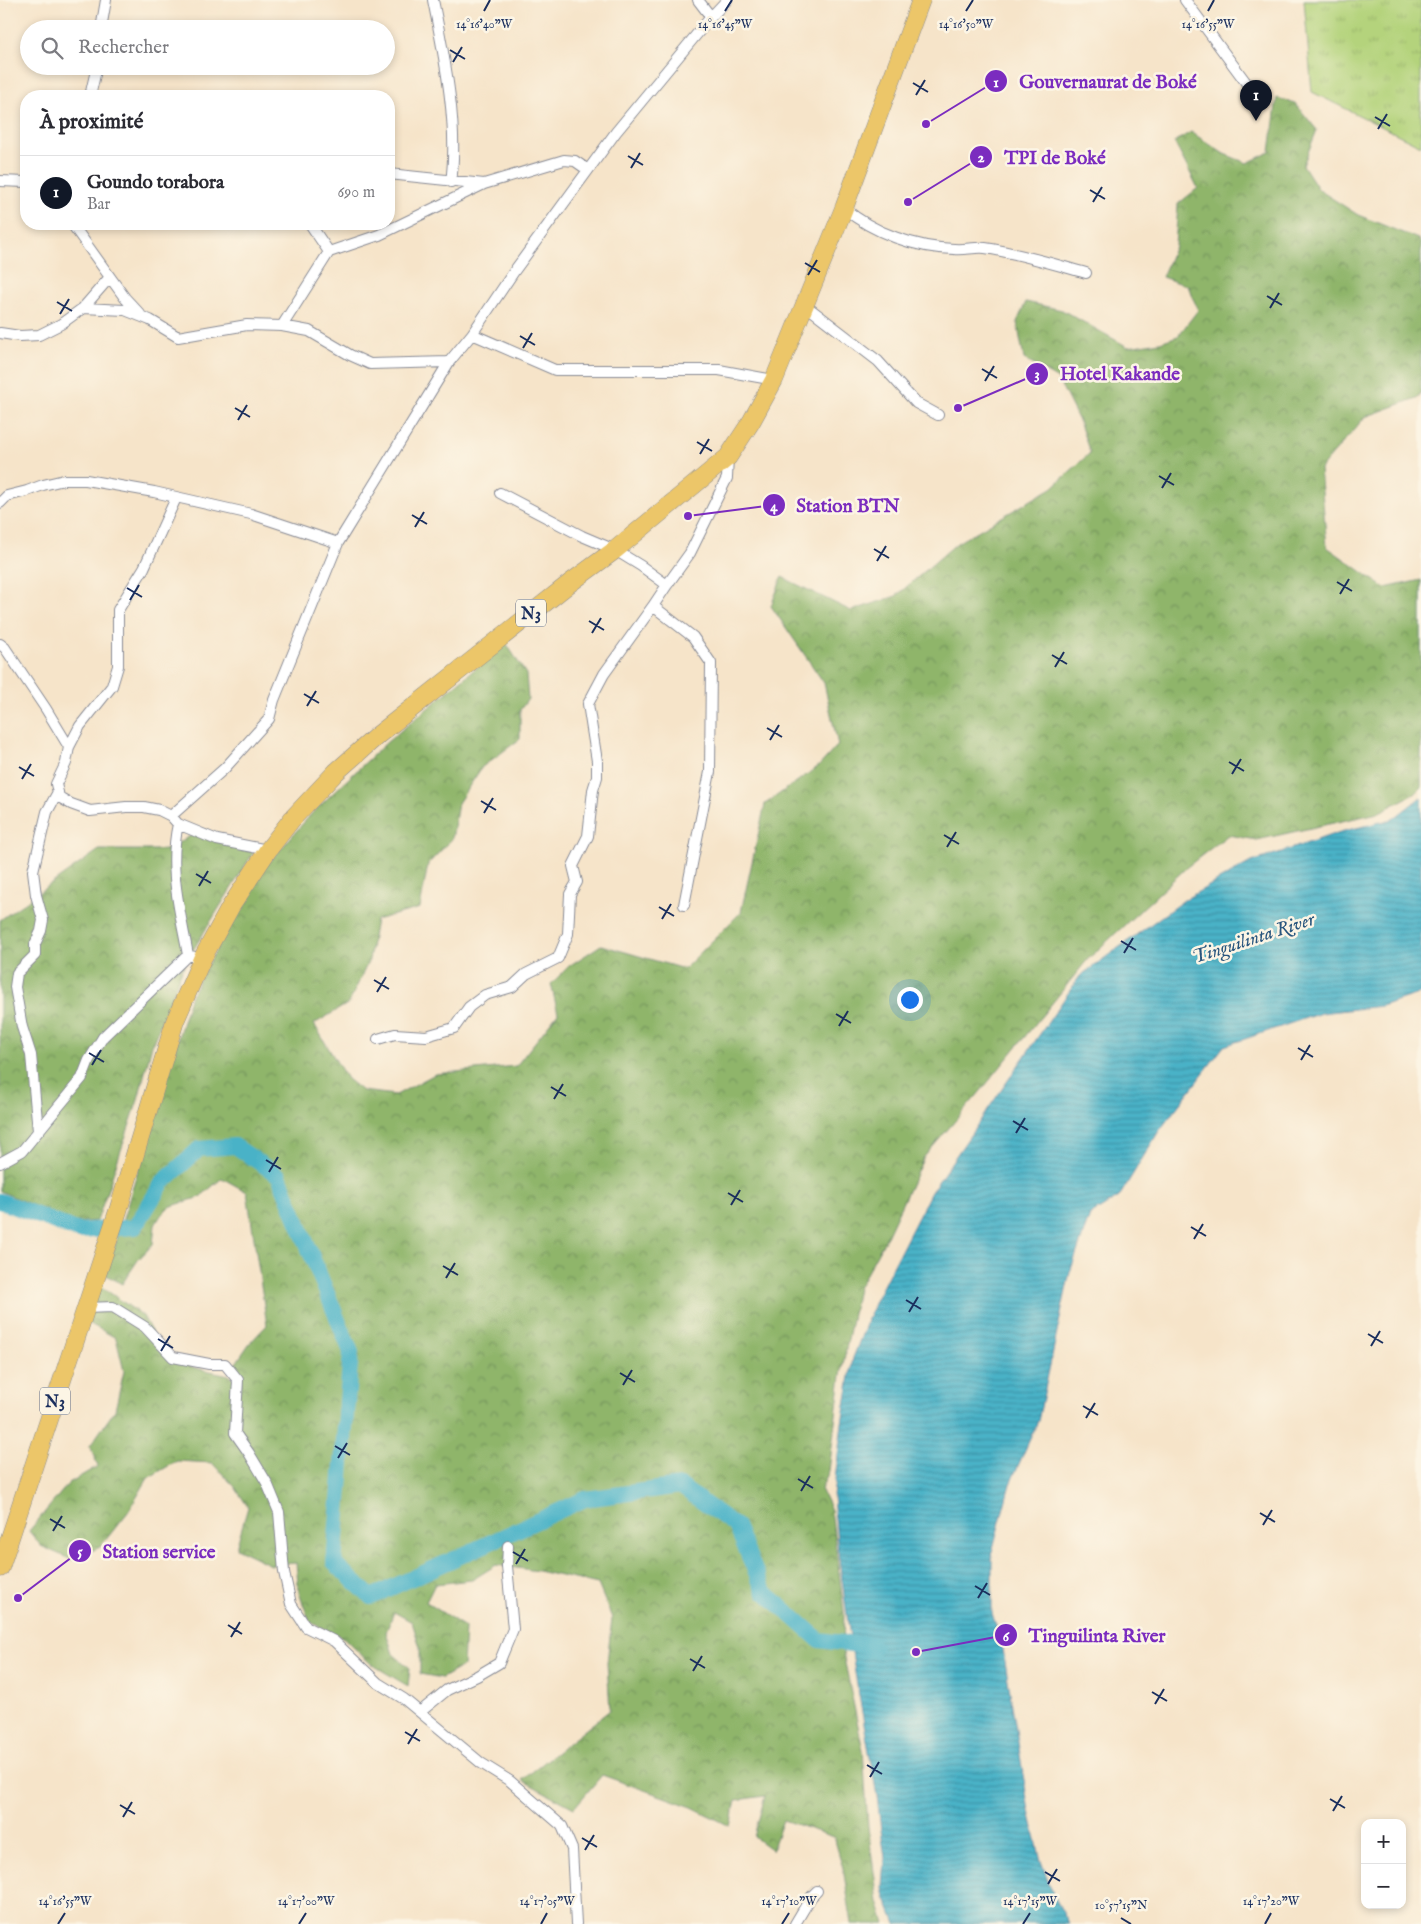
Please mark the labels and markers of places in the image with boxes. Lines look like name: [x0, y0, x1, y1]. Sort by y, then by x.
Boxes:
callout: Gouvernaurat de Boké: [984, 64, 1207, 98]
pin: 1: [1240, 80, 1272, 121]
callout: TPI de Boké: [969, 140, 1116, 174]
callout: Hotel Kakande: [1025, 357, 1190, 391]
callout: Station BTN: [762, 488, 910, 522]
callout: Station service: [67, 1534, 225, 1568]
callout: Tinguilinta River: [993, 1618, 1175, 1652]

